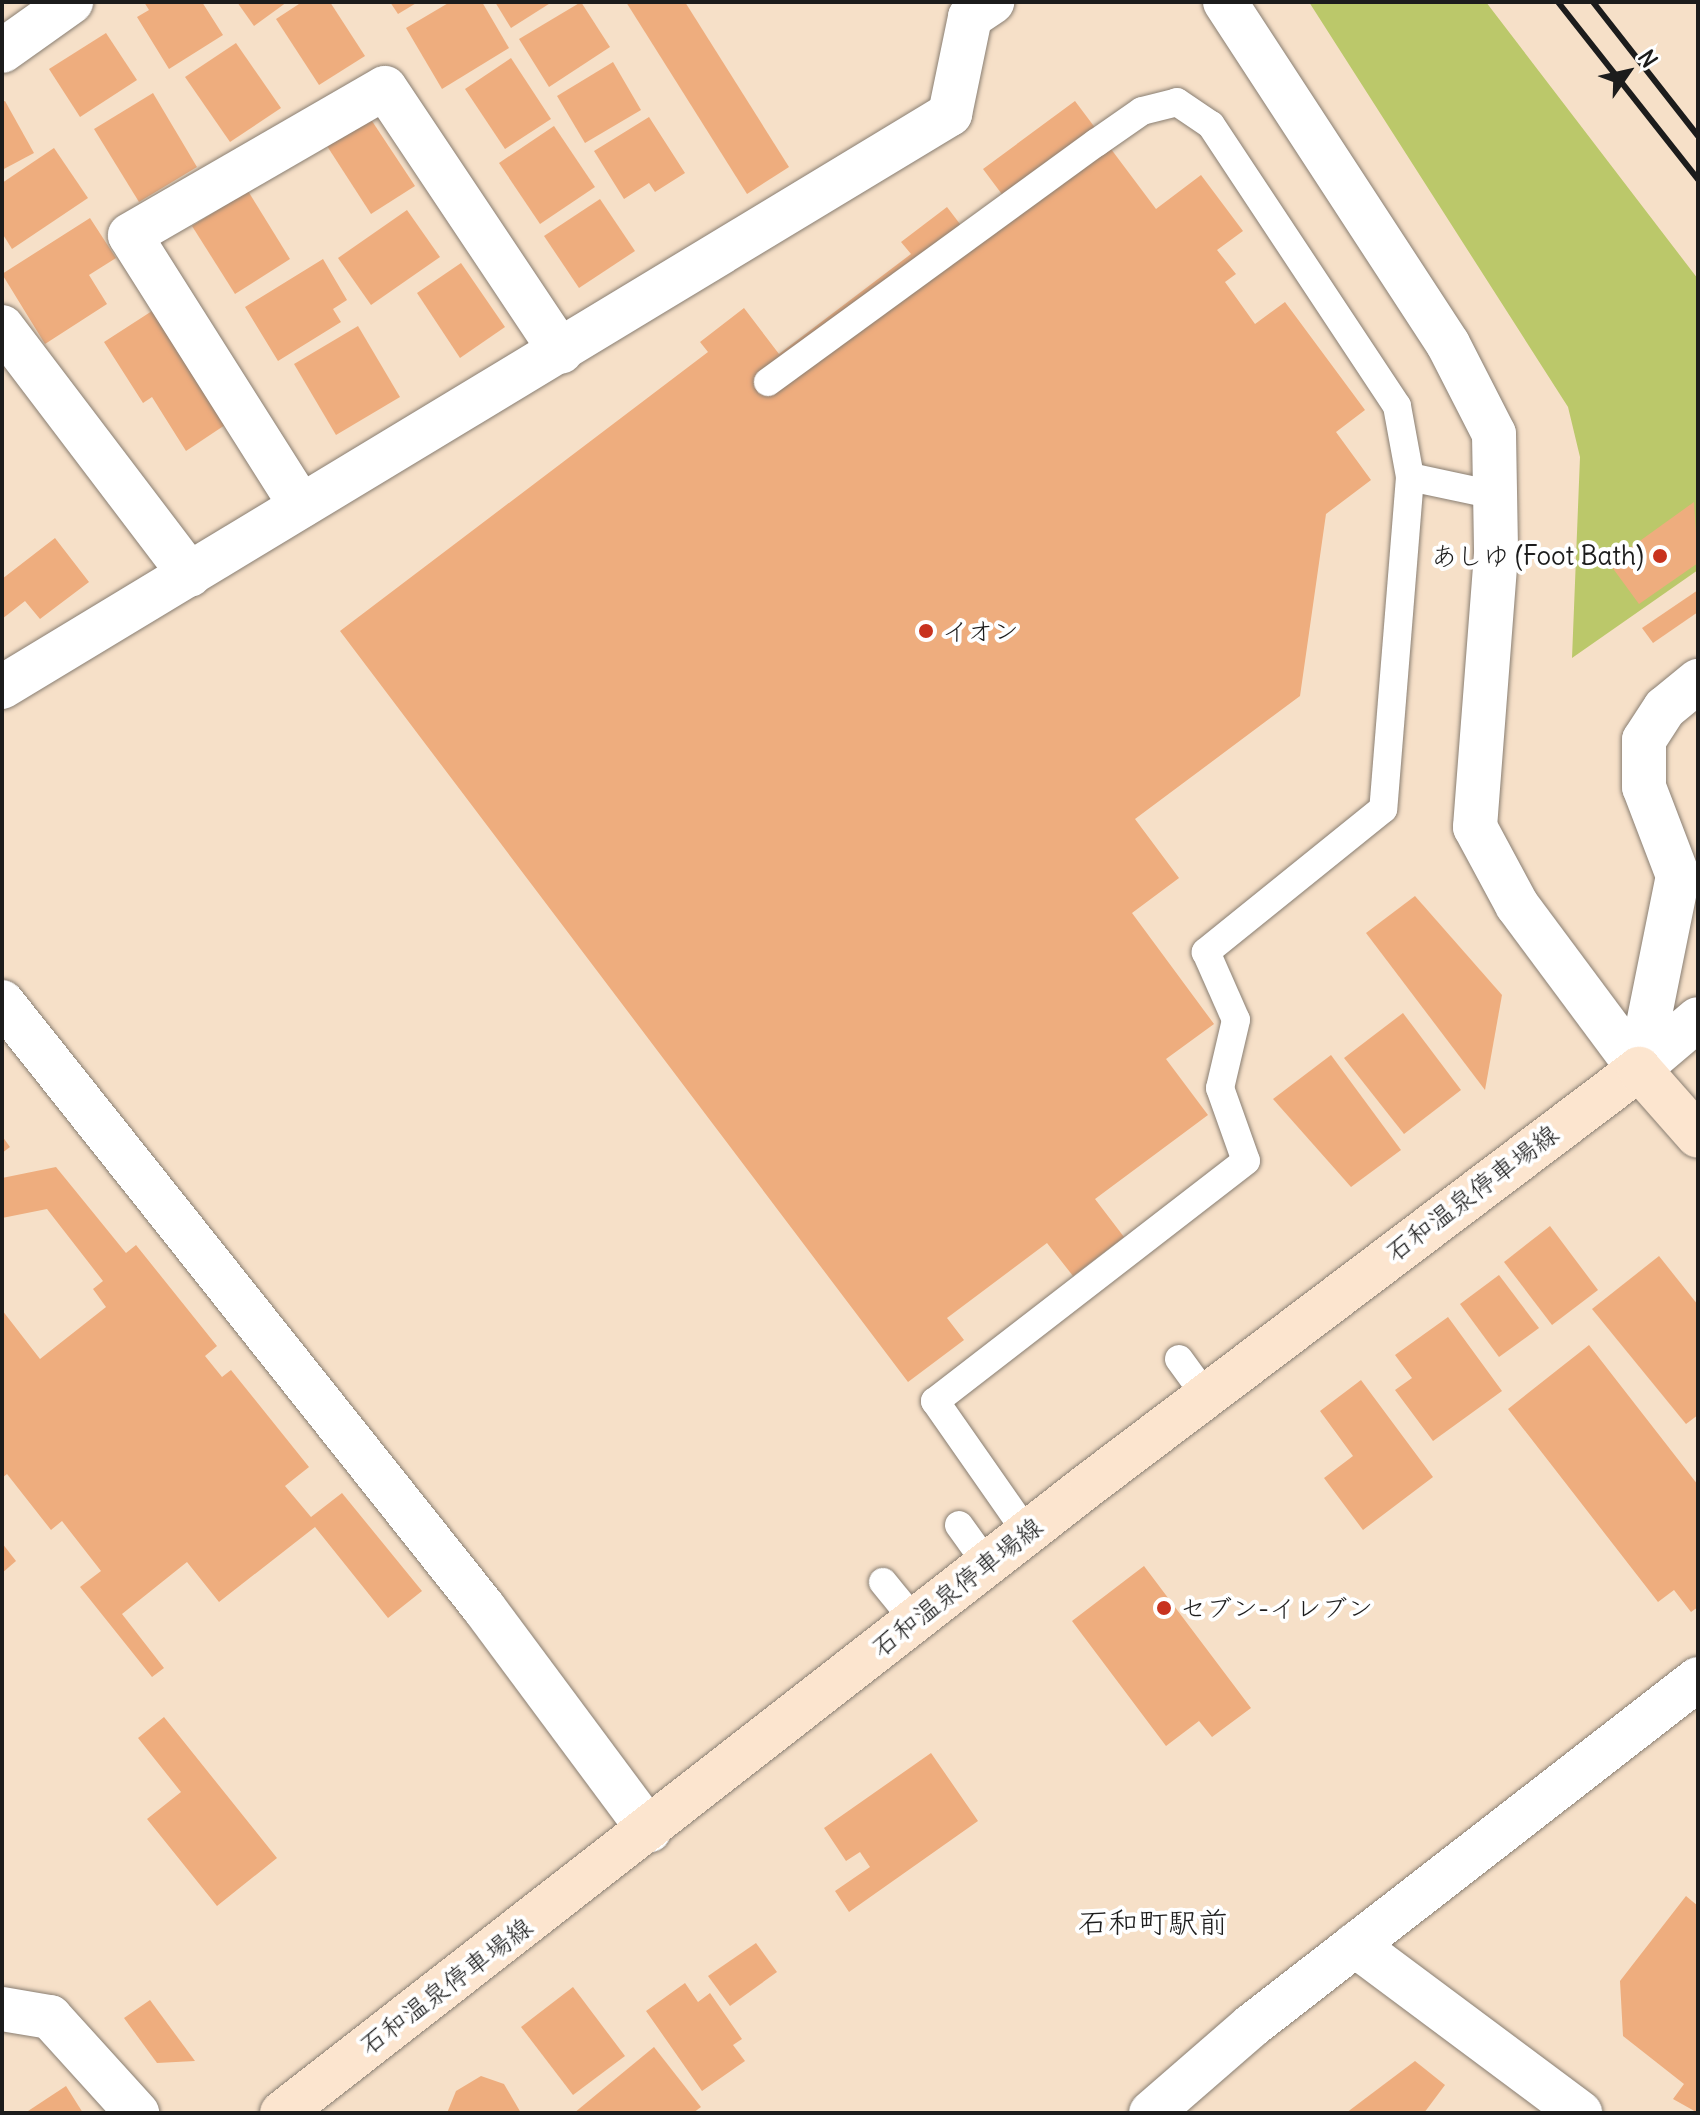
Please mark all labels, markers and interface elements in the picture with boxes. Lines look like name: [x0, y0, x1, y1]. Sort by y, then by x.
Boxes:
north arrow: [1588, 32, 1668, 112]
text: N: [1632, 44, 1664, 73]
place label: あしゆ (Foot Bath): [1432, 540, 1644, 572]
marker: あしゆ (Foot Bath): [1651, 547, 1669, 565]
place label: イオン: [942, 615, 1020, 647]
marker: イオン: [917, 622, 935, 640]
street label: 石和温泉停車場線: [1380, 1118, 1564, 1268]
street label: 石和温泉停車場線: [865, 1511, 1049, 1663]
place label: セブン-イレブン: [1180, 1592, 1373, 1624]
marker: セブン-イレブン: [1155, 1599, 1173, 1617]
district label: 石和町駅前: [1078, 1904, 1228, 1940]
street label: 石和温泉停車場線: [354, 1911, 538, 2061]

